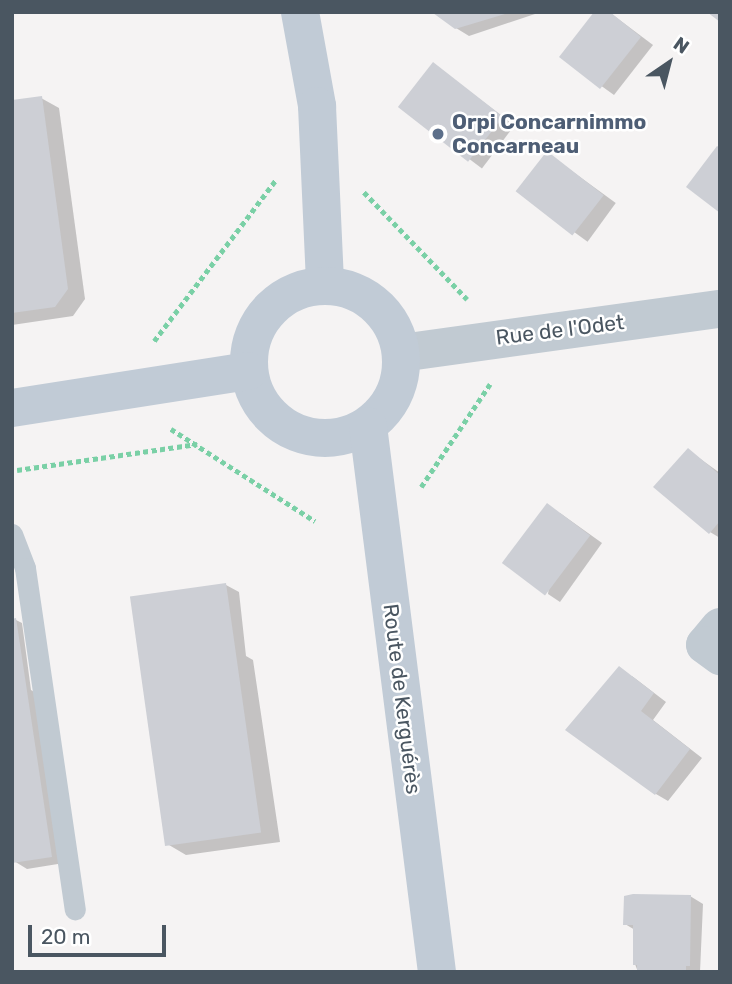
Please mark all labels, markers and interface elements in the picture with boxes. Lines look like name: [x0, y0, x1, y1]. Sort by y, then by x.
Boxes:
north arrow: [634, 28, 704, 98]
text: N: [669, 32, 694, 59]
place label: Orpi Concarnimmo Concarneau: [452, 109, 646, 159]
marker: Orpi Concarnimmo Concarneau: [430, 126, 446, 142]
street label: Rue de l'Odet: [494, 310, 626, 350]
street label: Route de Kerguérès: [378, 602, 426, 796]
scale bar: [32, 911, 170, 955]
text: 20 m: [41, 924, 90, 949]

